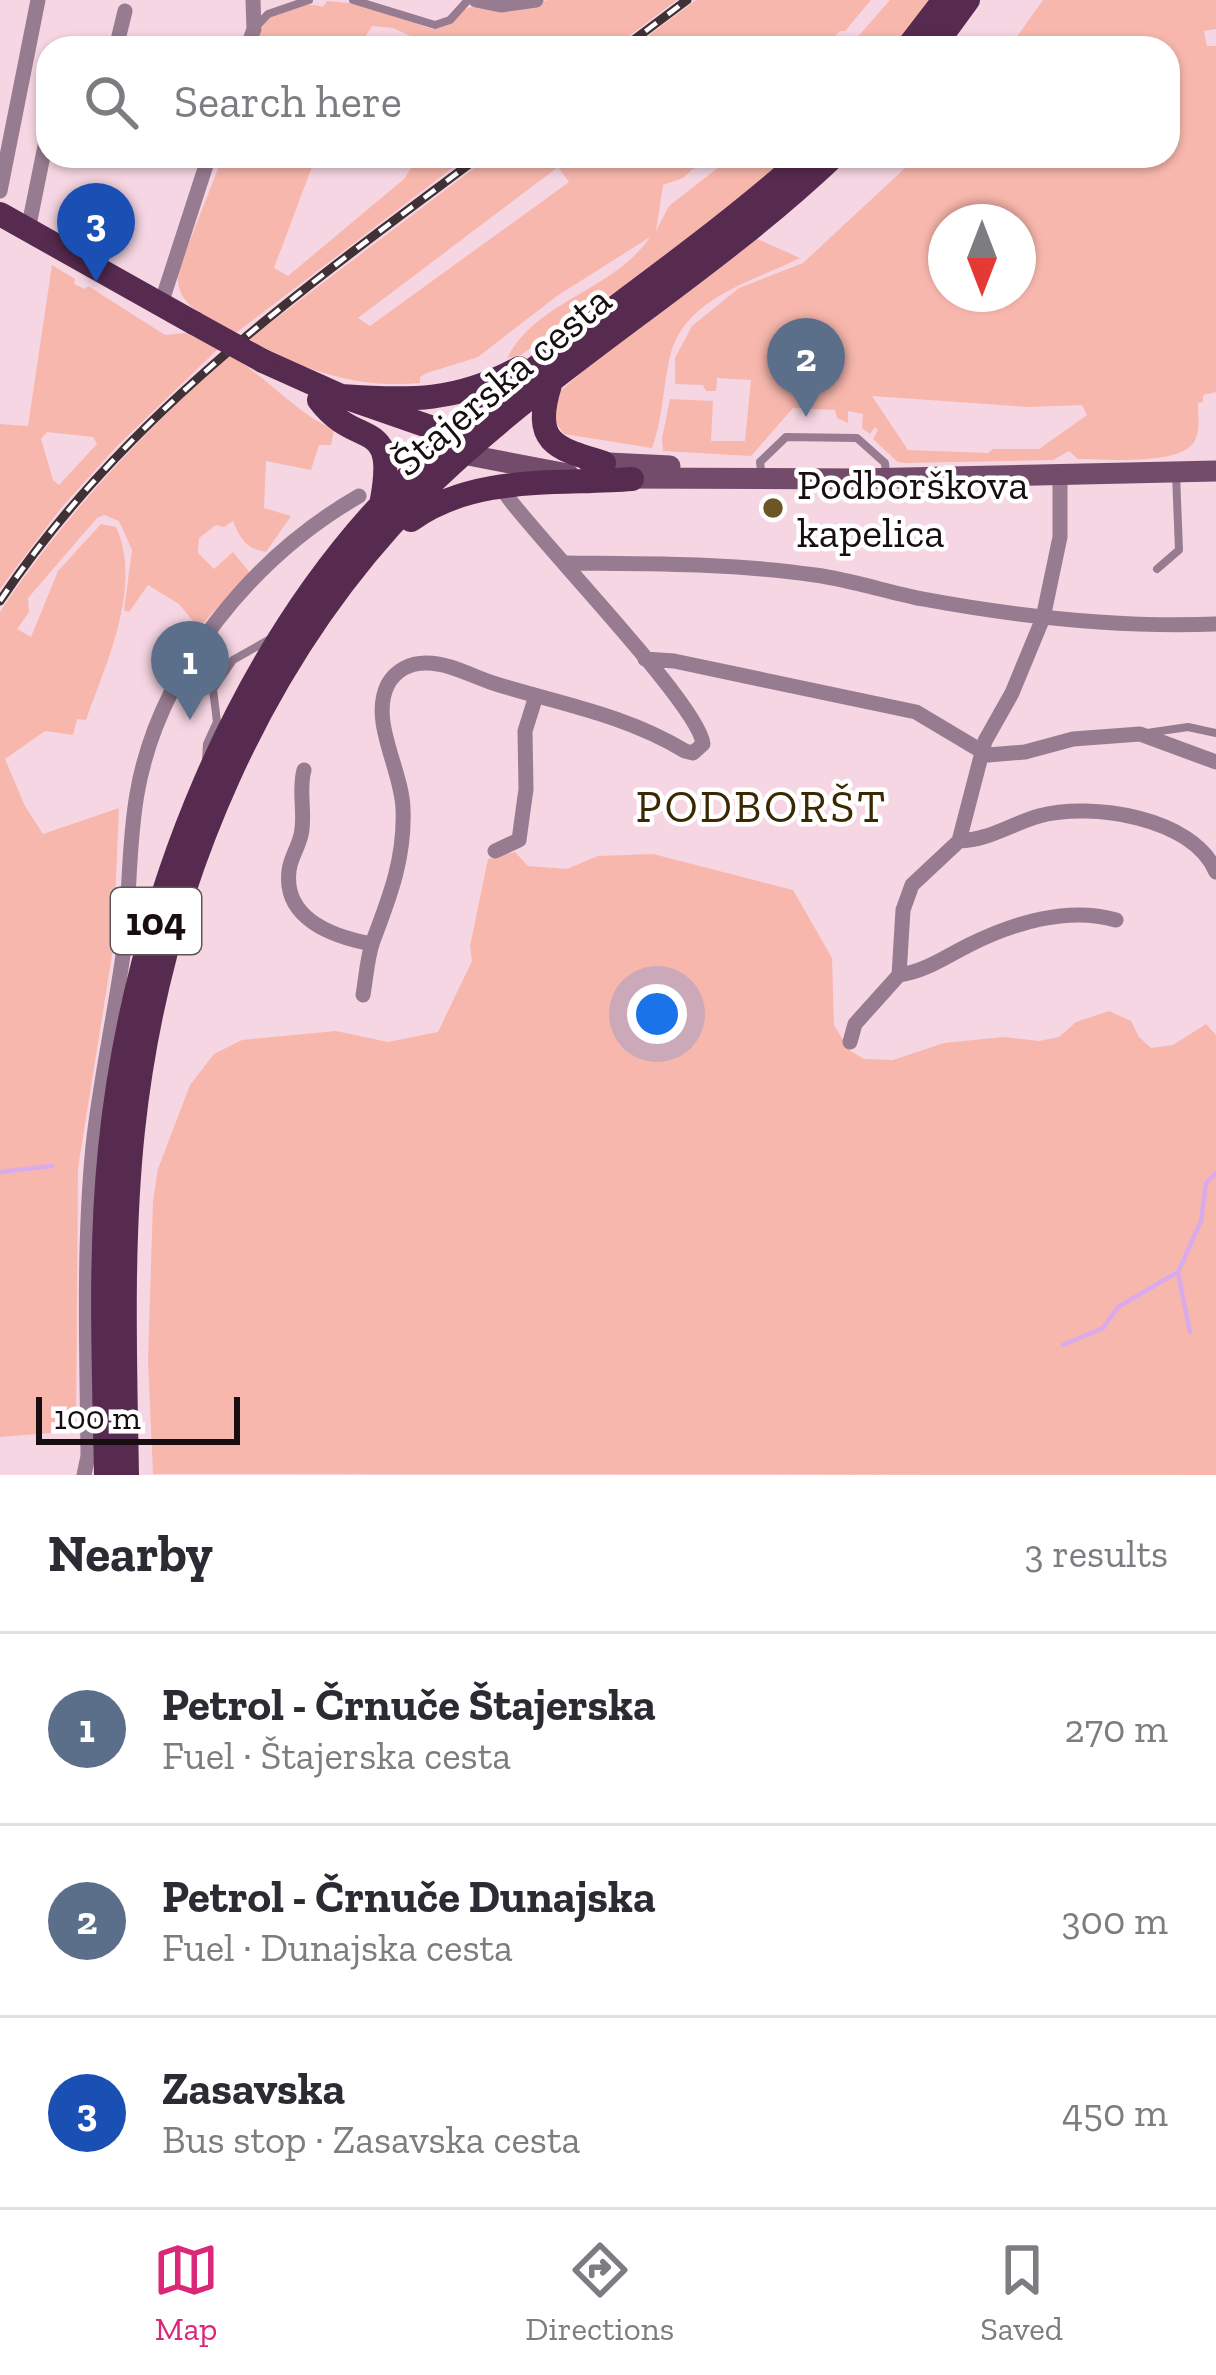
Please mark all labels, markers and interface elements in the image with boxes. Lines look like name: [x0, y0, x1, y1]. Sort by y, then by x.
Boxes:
search box: [36, 36, 1180, 168]
icon: search: [78, 69, 144, 135]
text: Search here: [174, 75, 402, 129]
pin: 3: [57, 183, 135, 282]
north arrow: [928, 204, 1036, 312]
street label: Štajerska cesta: [382, 274, 621, 487]
pin: 2: [767, 318, 845, 417]
place label: Podborškova kapelica: [797, 459, 1028, 558]
marker: Podborškova kapelica: [760, 495, 786, 521]
pin: 1: [151, 621, 229, 720]
district label: PODBORŠT: [636, 780, 888, 834]
road number: 104: [111, 888, 201, 954]
your location: [627, 984, 687, 1044]
scale bar: [36, 1391, 240, 1444]
text: 100 m: [54, 1398, 141, 1437]
text: Nearby: [48, 1523, 213, 1584]
text: 3 results: [1024, 1530, 1168, 1577]
text: Petrol - Črnuče Štajerska: [162, 1678, 656, 1732]
text: 1: [79, 1705, 95, 1752]
text: 270 m: [1065, 1705, 1168, 1752]
text: Fuel · Štajerska cesta: [162, 1732, 511, 1779]
text: Petrol - Črnuče Dunajska: [162, 1870, 656, 1924]
text: 2: [77, 1897, 97, 1944]
text: 300 m: [1061, 1897, 1168, 1944]
text: Fuel · Dunajska cesta: [162, 1924, 513, 1971]
text: Zasavska: [162, 2062, 345, 2116]
text: 3: [77, 2089, 97, 2136]
text: 450 m: [1062, 2089, 1168, 2136]
text: Bus stop · Zasavska cesta: [162, 2116, 580, 2163]
tab: Map: [153, 2237, 219, 2348]
tab: Directions: [525, 2237, 674, 2348]
tab: Saved: [980, 2237, 1063, 2348]

